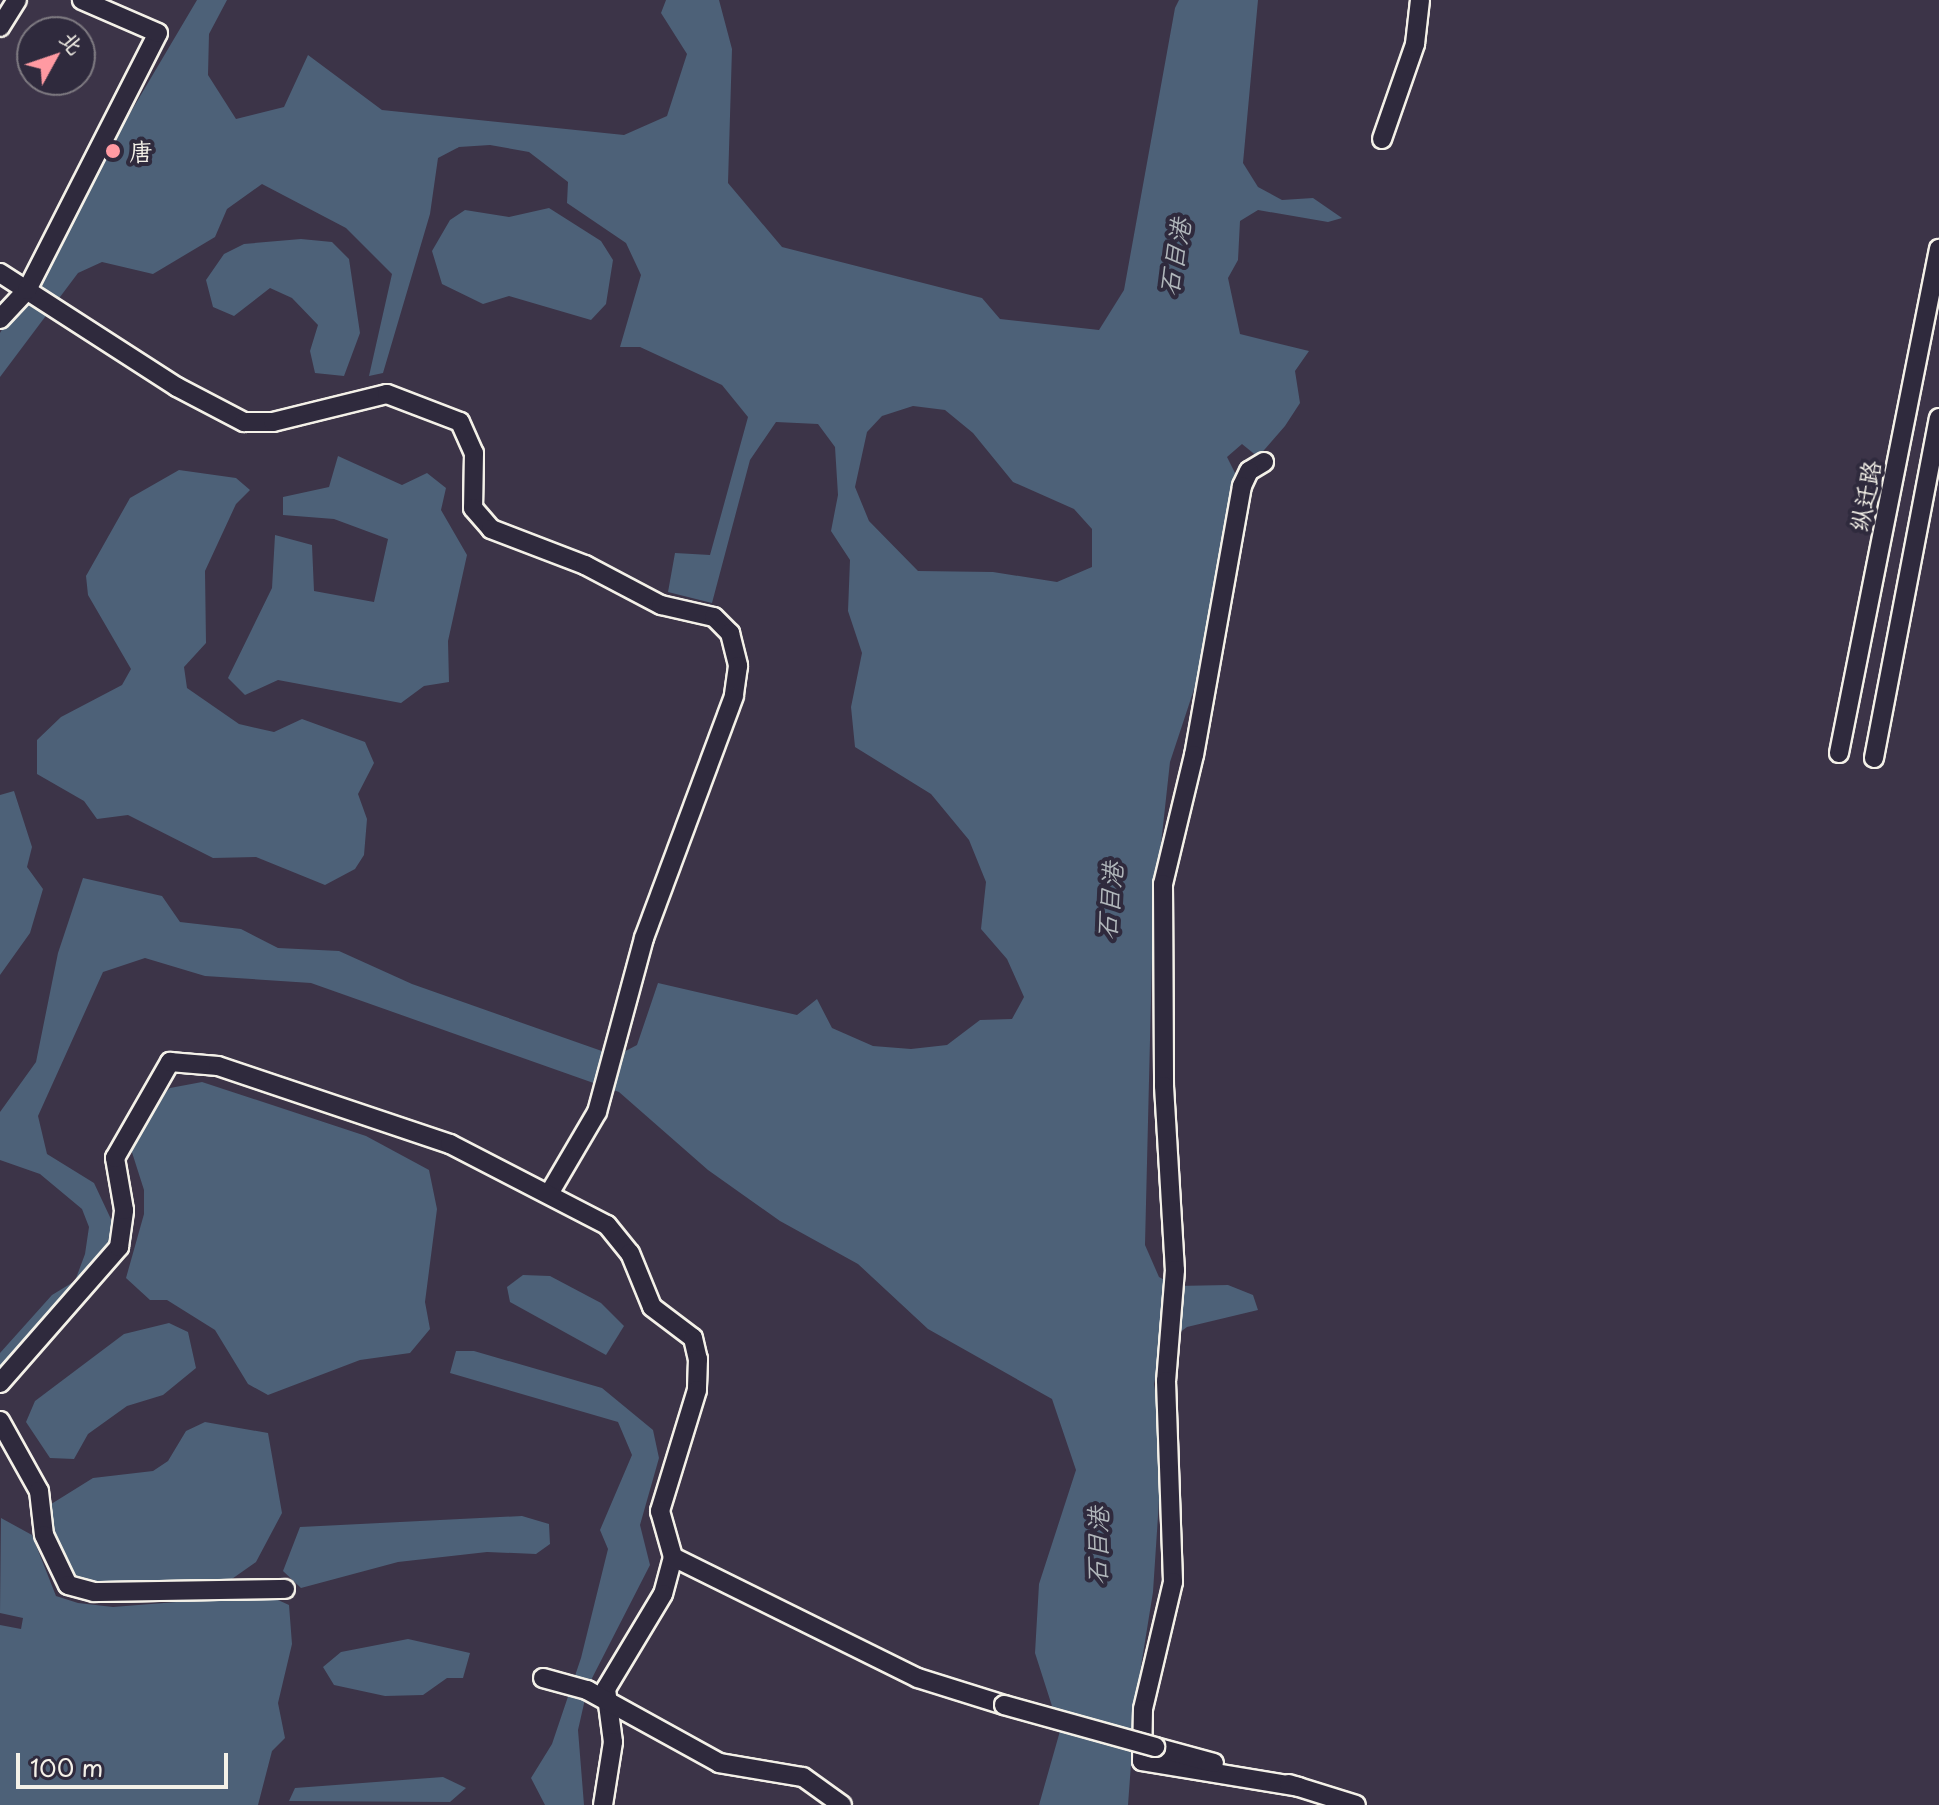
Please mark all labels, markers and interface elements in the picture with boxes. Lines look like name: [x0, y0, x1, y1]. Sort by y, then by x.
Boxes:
north arrow: [16, 16, 96, 96]
text: 北: [54, 22, 93, 61]
place label: 唐: [129, 137, 153, 165]
marker: 唐: [104, 142, 122, 160]
water label: 石目港: [1152, 216, 1196, 298]
street label: 纵迁路: [1844, 458, 1886, 534]
water label: 石目港: [1090, 861, 1128, 941]
water label: 石目港: [1081, 1507, 1113, 1585]
scale bar: [20, 1737, 232, 1787]
text: 100 m: [30, 1749, 103, 1785]

